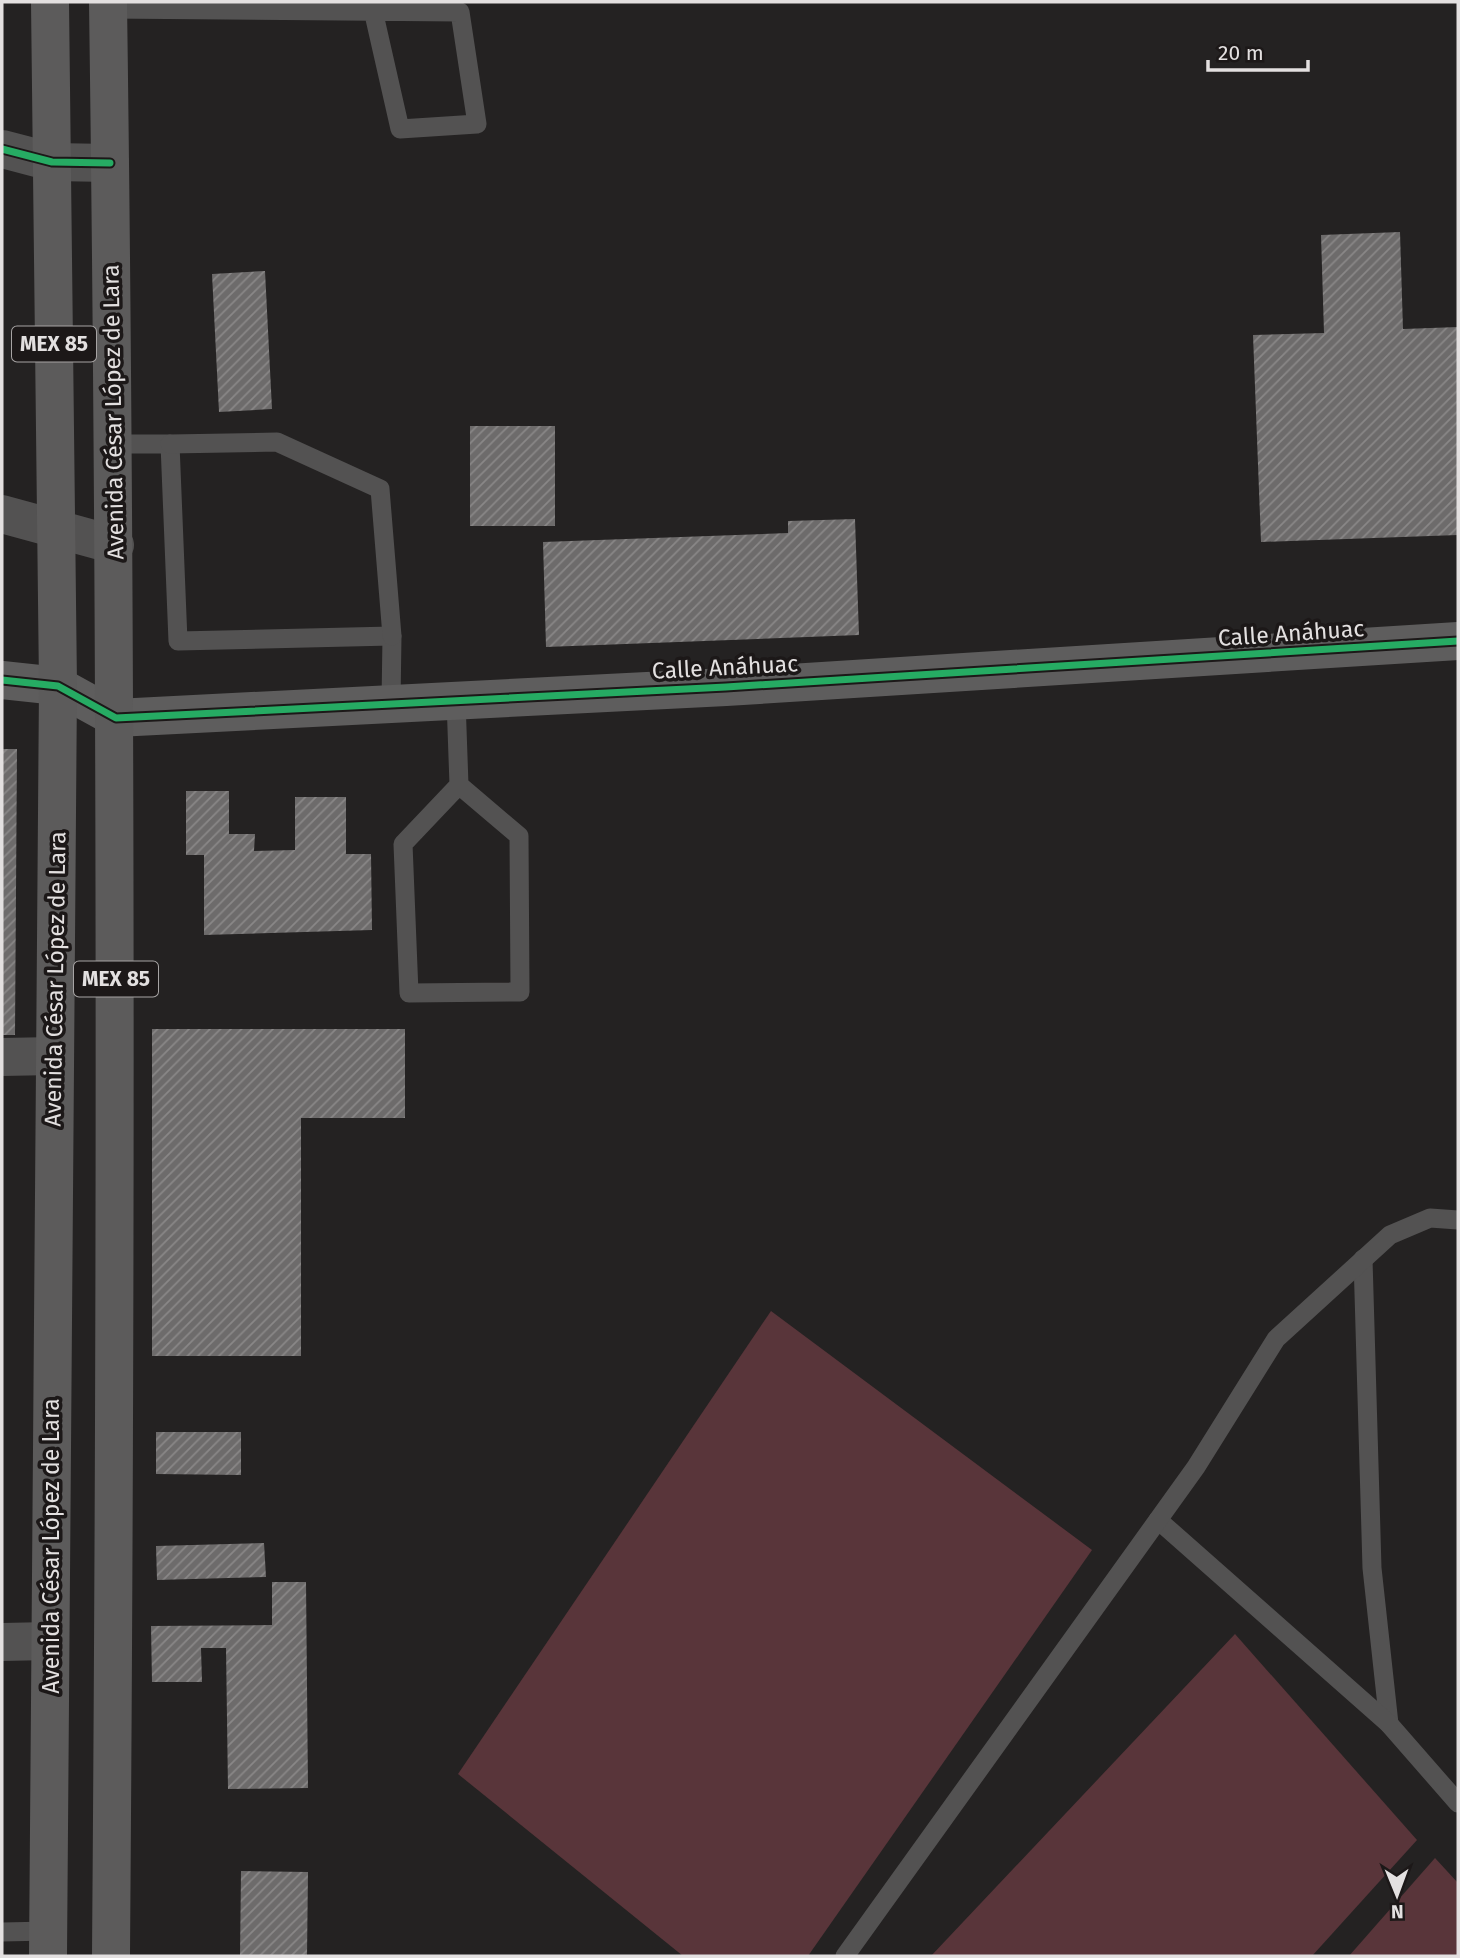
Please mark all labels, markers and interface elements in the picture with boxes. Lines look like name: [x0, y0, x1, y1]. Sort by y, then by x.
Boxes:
scale bar: [1208, 28, 1308, 72]
text: 20 m: [1218, 40, 1264, 66]
street label: Avenida César López de Lara: [96, 264, 130, 560]
road number: MEX 85: [12, 326, 96, 362]
street label: Calle Anáhuac: [1217, 614, 1365, 652]
street label: Calle Anáhuac: [651, 649, 799, 685]
street label: Avenida César López de Lara: [38, 831, 72, 1127]
road number: MEX 85: [74, 962, 158, 996]
street label: Avenida César López de Lara: [37, 1398, 65, 1694]
north arrow: [1362, 1860, 1432, 1930]
text: N: [1391, 1900, 1404, 1923]

